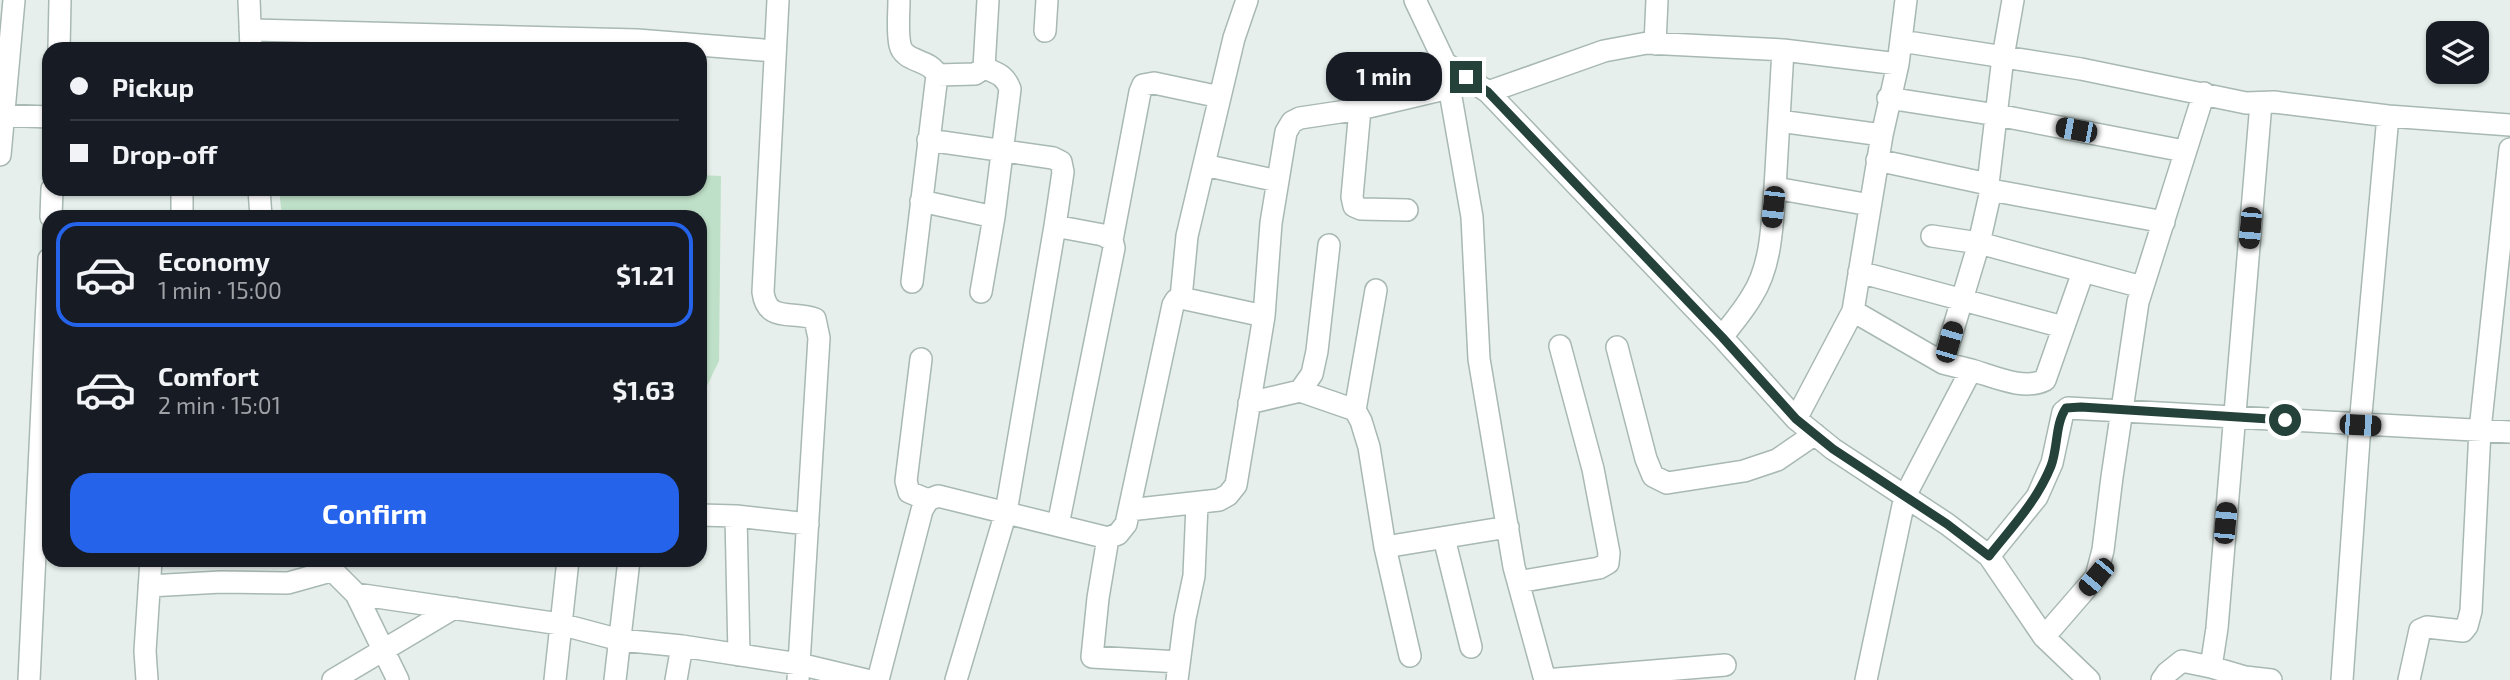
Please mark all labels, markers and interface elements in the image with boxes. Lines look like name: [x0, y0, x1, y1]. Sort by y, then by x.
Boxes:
map controls: [2426, 21, 2489, 84]
button: layers: [2426, 21, 2489, 84]
callout: 1 min: [1326, 52, 1442, 102]
route end: [1450, 61, 1482, 93]
text: 1 min: [1356, 62, 1412, 90]
text: Pickup: [112, 71, 194, 102]
car: [2054, 116, 2099, 144]
text: Drop-off: [112, 138, 217, 169]
car: [1761, 185, 1786, 229]
car: [2238, 206, 2263, 250]
icon: car: [74, 243, 137, 306]
text: Economy: [158, 245, 270, 276]
text: $1.21: [616, 259, 675, 290]
text: 1 min · 15:00: [158, 276, 282, 304]
car: [1934, 319, 1965, 365]
icon: car: [74, 358, 137, 421]
text: Comfort: [158, 360, 259, 391]
text: $1.63: [612, 374, 675, 405]
text: 2 min · 15:01: [158, 391, 281, 419]
route start: [2269, 404, 2301, 436]
car: [2339, 413, 2382, 437]
button: Confirm: [70, 473, 679, 553]
car: [2213, 501, 2238, 545]
car: [2075, 554, 2118, 600]

